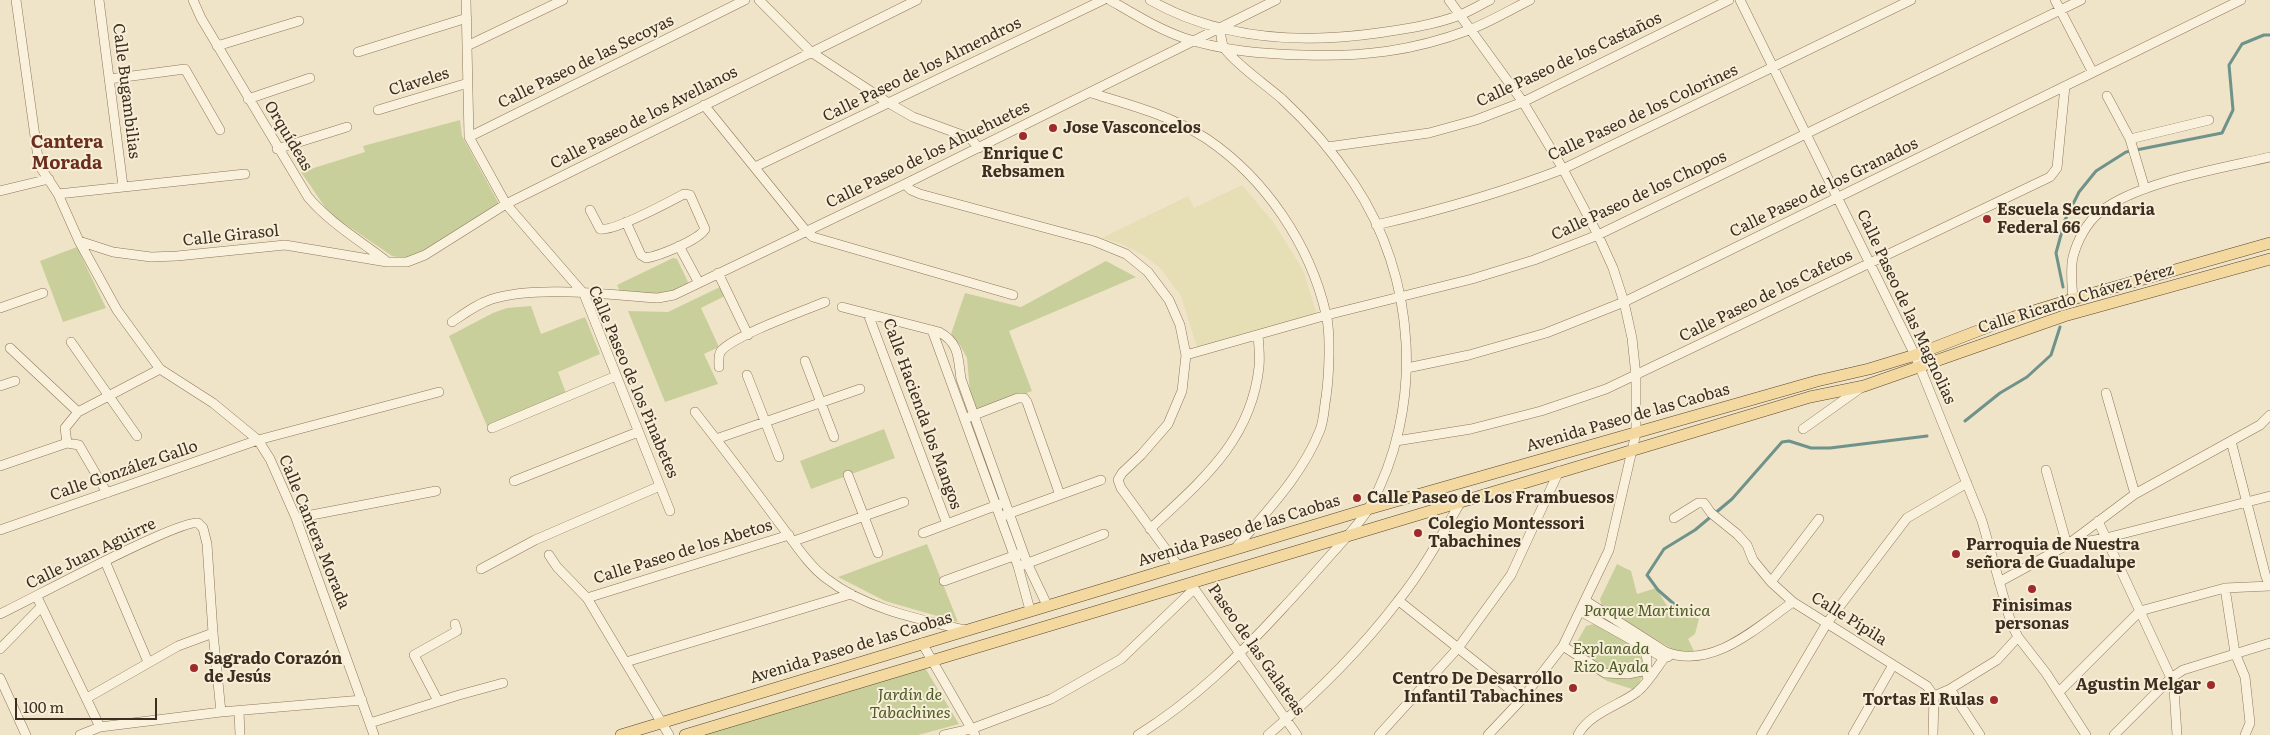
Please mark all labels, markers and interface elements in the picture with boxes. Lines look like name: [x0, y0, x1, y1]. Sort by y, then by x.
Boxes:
street label: Calle Paseo de los Castaños: [1473, 9, 1665, 111]
street label: Calle Paseo de las Secoyas: [495, 11, 677, 113]
street label: Calle Paseo de los Almendros: [820, 13, 1024, 127]
street label: Calle Bugambilias: [108, 22, 144, 160]
street label: Calle Paseo de los Colorines: [1545, 61, 1741, 165]
street label: Calle Paseo de los Avellanos: [547, 62, 741, 174]
street label: Claveles: [387, 64, 451, 100]
street label: Calle Paseo de los Ahuehuetes: [823, 97, 1033, 213]
street label: Orquídeas: [260, 98, 316, 174]
place label: Jose Vasconcelos: [1063, 118, 1201, 138]
marker: Jose Vasconcelos: [1047, 122, 1059, 134]
marker: Enrique C Rebsamen: [1017, 130, 1029, 142]
district label: Cantera Morada: [31, 132, 103, 174]
street label: Calle Paseo de los Granados: [1727, 134, 1921, 242]
place label: Enrique C Rebsamen: [981, 144, 1065, 182]
street label: Calle Paseo de los Chopos: [1548, 147, 1730, 245]
place label: Escuela Secundaria Federal 66: [1997, 200, 2155, 238]
street label: Calle Paseo de las Magnolias: [1852, 207, 1960, 407]
marker: Escuela Secundaria Federal 66: [1981, 213, 1993, 225]
street label: Calle Girasol: [182, 221, 280, 251]
street label: Calle Paseo de los Cafetos: [1676, 246, 1856, 346]
street label: Calle Ricardo Chávez Pérez: [1976, 260, 2176, 338]
street label: Calle Paseo de los Pinabetes: [584, 283, 682, 481]
street label: Calle Hacienda los Mangos: [878, 316, 966, 512]
street label: Avenida Paseo de las Caobas: [1524, 380, 1732, 456]
street label: Calle González Gallo: [48, 437, 200, 505]
street label: Calle Cantera Morada: [274, 452, 354, 612]
place label: Calle Paseo de Los Frambuesos: [1367, 488, 1614, 508]
street label: Avenida Paseo de las Caobas: [1136, 491, 1342, 571]
marker: Calle Paseo de Los Frambuesos: [1351, 492, 1363, 504]
street label: Calle Juan Aguirre: [23, 514, 159, 594]
place label: Colegio Montessori Tabachines: [1428, 514, 1585, 552]
street label: Calle Paseo de los Abetos: [591, 516, 775, 588]
marker: Colegio Montessori Tabachines: [1412, 527, 1424, 539]
place label: Parroquia de Nuestra señora de Guadalupe: [1966, 535, 2140, 573]
marker: Parroquia de Nuestra señora de Guadalupe: [1950, 548, 1962, 560]
street label: Paseo de las Galateas: [1203, 581, 1309, 719]
marker: Finisimas personas: [2026, 583, 2038, 595]
street label: Calle Pípila: [1808, 588, 1890, 650]
place label: Finisimas personas: [1992, 596, 2072, 634]
park label: Parque Martinica: [1584, 601, 1710, 621]
street label: Avenida Paseo de las Caobas: [748, 608, 954, 688]
park label: Explanada Rizo Ayala: [1572, 639, 1650, 677]
place label: Sagrado Corazón de Jesús: [204, 649, 342, 687]
marker: Sagrado Corazón de Jesús: [188, 662, 200, 674]
place label: Centro De Desarrollo Infantil Tabachines: [1392, 669, 1563, 707]
place label: Agustin Melgar: [2076, 675, 2201, 695]
marker: Agustin Melgar: [2205, 679, 2217, 691]
marker: Centro De Desarrollo Infantil Tabachines: [1567, 682, 1579, 694]
park label: Jardín de Tabachines: [869, 685, 951, 723]
scale bar: [18, 688, 160, 720]
place label: Tortas El Rulas: [1863, 690, 1984, 710]
marker: Tortas El Rulas: [1988, 694, 2000, 706]
text: 100 m: [23, 695, 64, 718]

